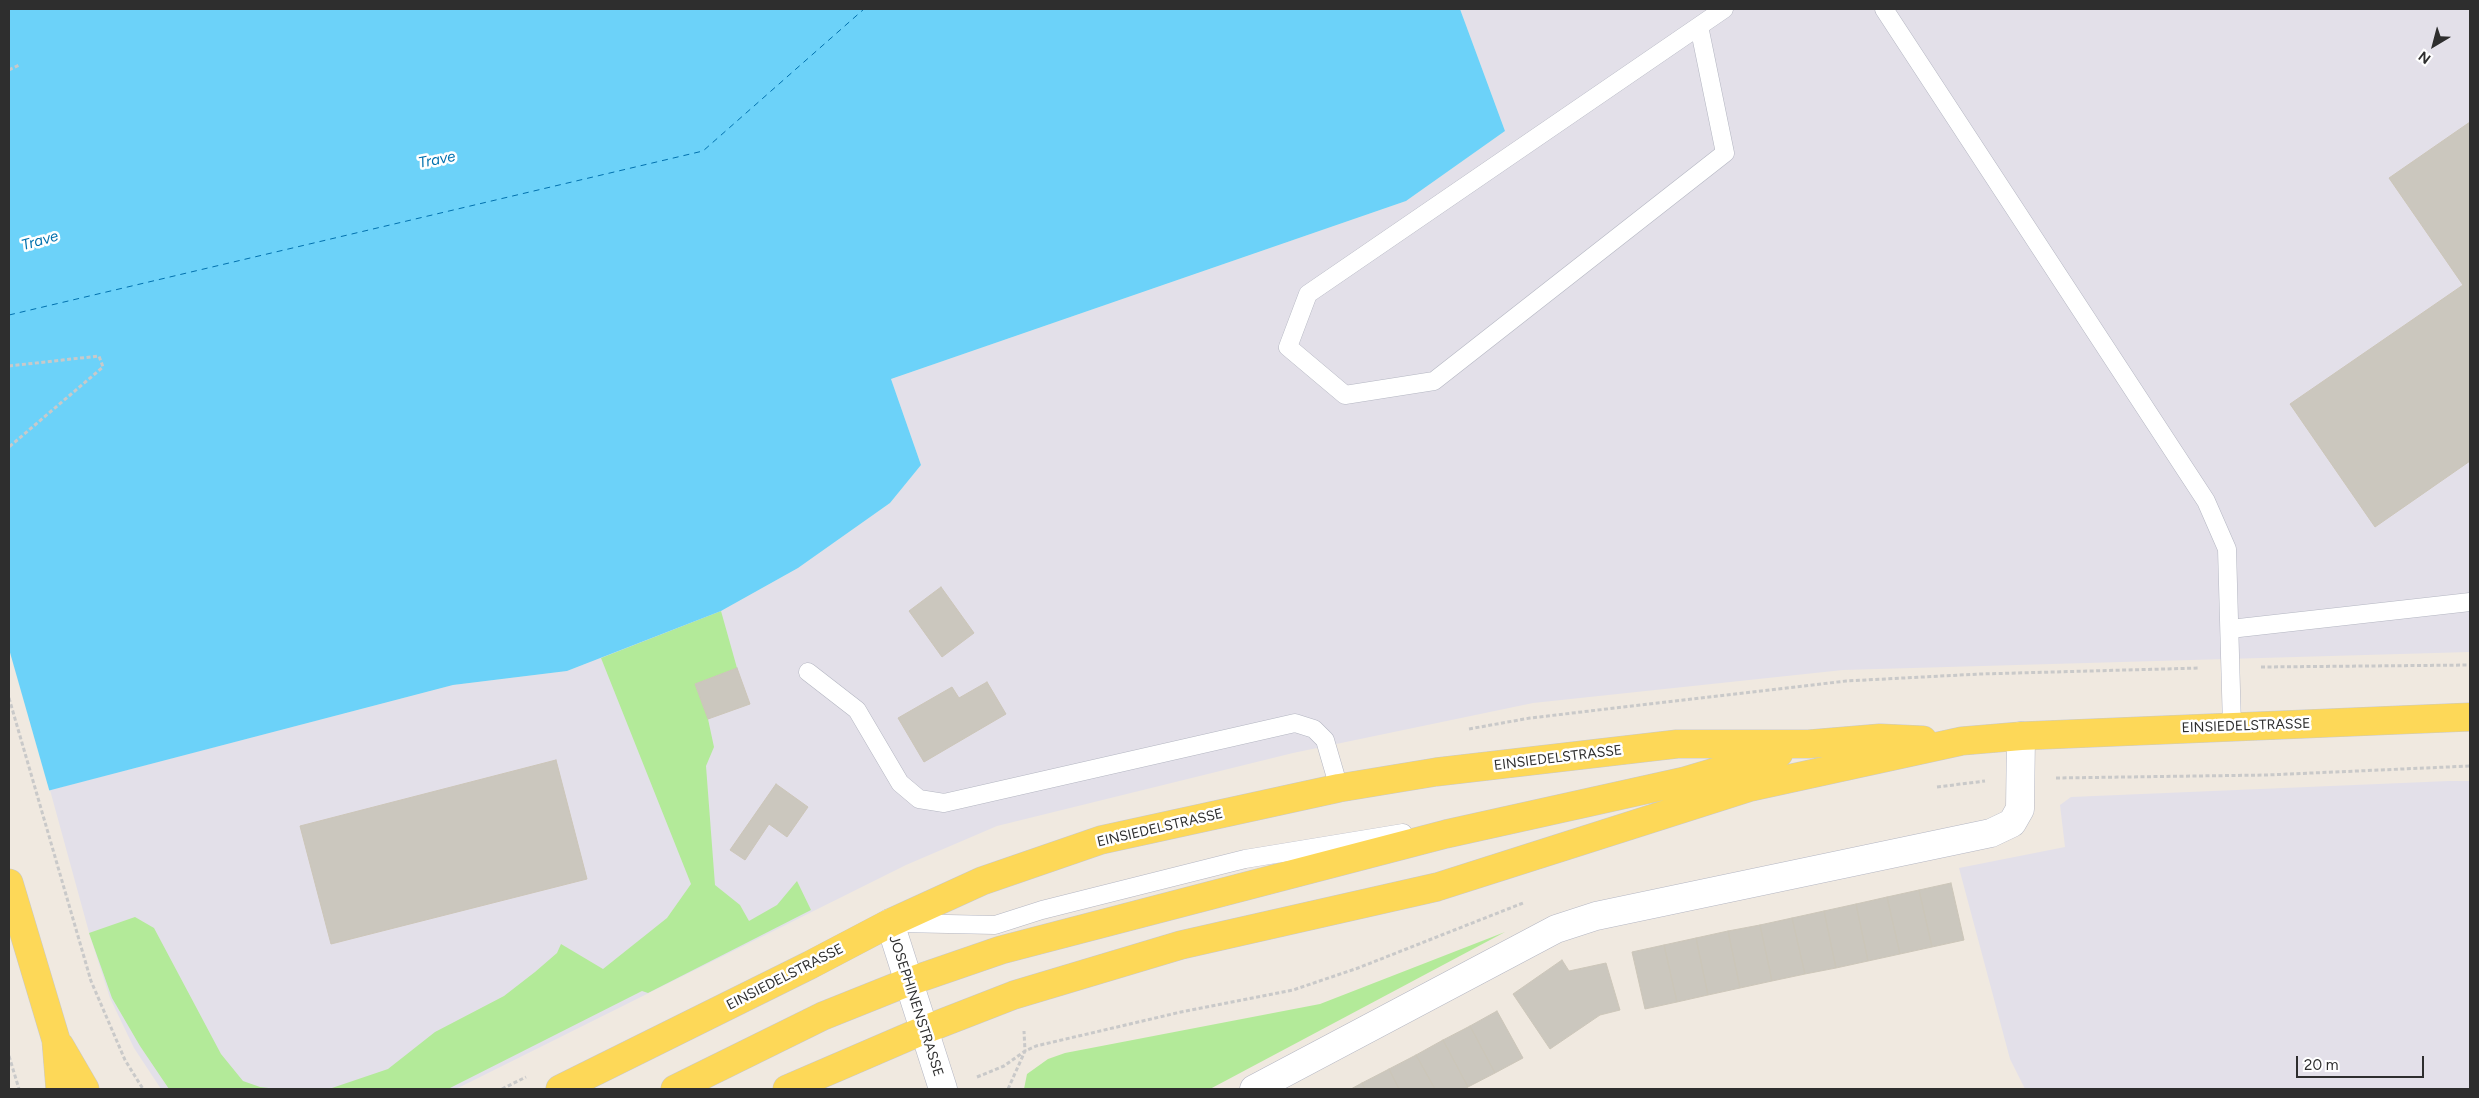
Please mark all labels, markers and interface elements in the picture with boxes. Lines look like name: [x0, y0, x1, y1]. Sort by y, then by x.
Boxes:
north arrow: [2409, 20, 2459, 70]
text: N: [2415, 47, 2434, 67]
water label: Trave: [417, 148, 457, 172]
water label: Trave: [20, 227, 60, 255]
street label: EINSIEDELSTRASSE: [2181, 715, 2311, 737]
street label: EINSIEDELSTRASSE: [1493, 742, 1623, 774]
street label: EINSIEDELSTRASSE: [1095, 805, 1225, 851]
street label: JOSEPHINENSTRASSE: [885, 933, 947, 1079]
street label: EINSIEDELSTRASSE: [724, 940, 846, 1014]
scale bar: [2299, 1046, 2426, 1078]
text: 20 m: [2304, 1056, 2338, 1074]

